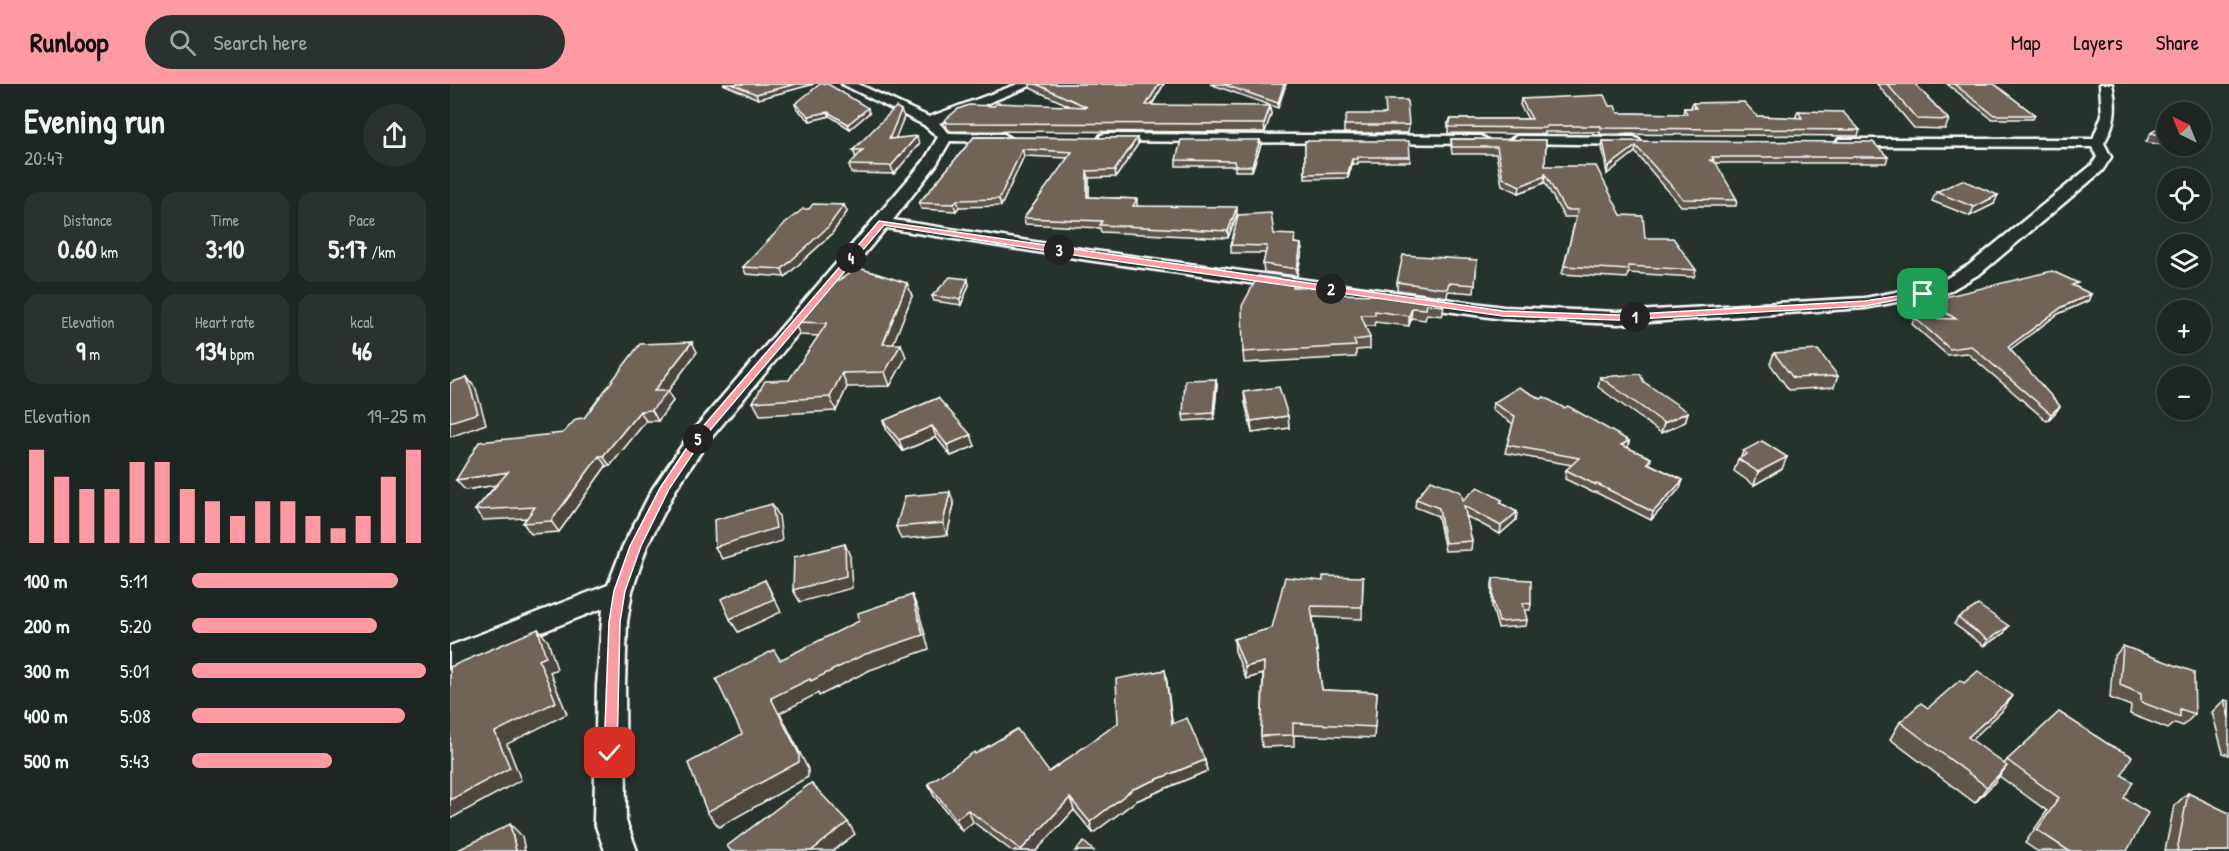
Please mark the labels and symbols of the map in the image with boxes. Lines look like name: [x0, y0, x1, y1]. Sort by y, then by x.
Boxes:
north arrow: [2157, 102, 2211, 156]
pin: 3: [1044, 235, 1074, 265]
pin: 4: [836, 243, 866, 273]
pin: [1897, 268, 1948, 319]
pin: 2: [1316, 274, 1346, 304]
pin: 1: [1620, 302, 1650, 332]
pin: 5: [683, 424, 713, 454]
pin: [584, 727, 635, 778]

